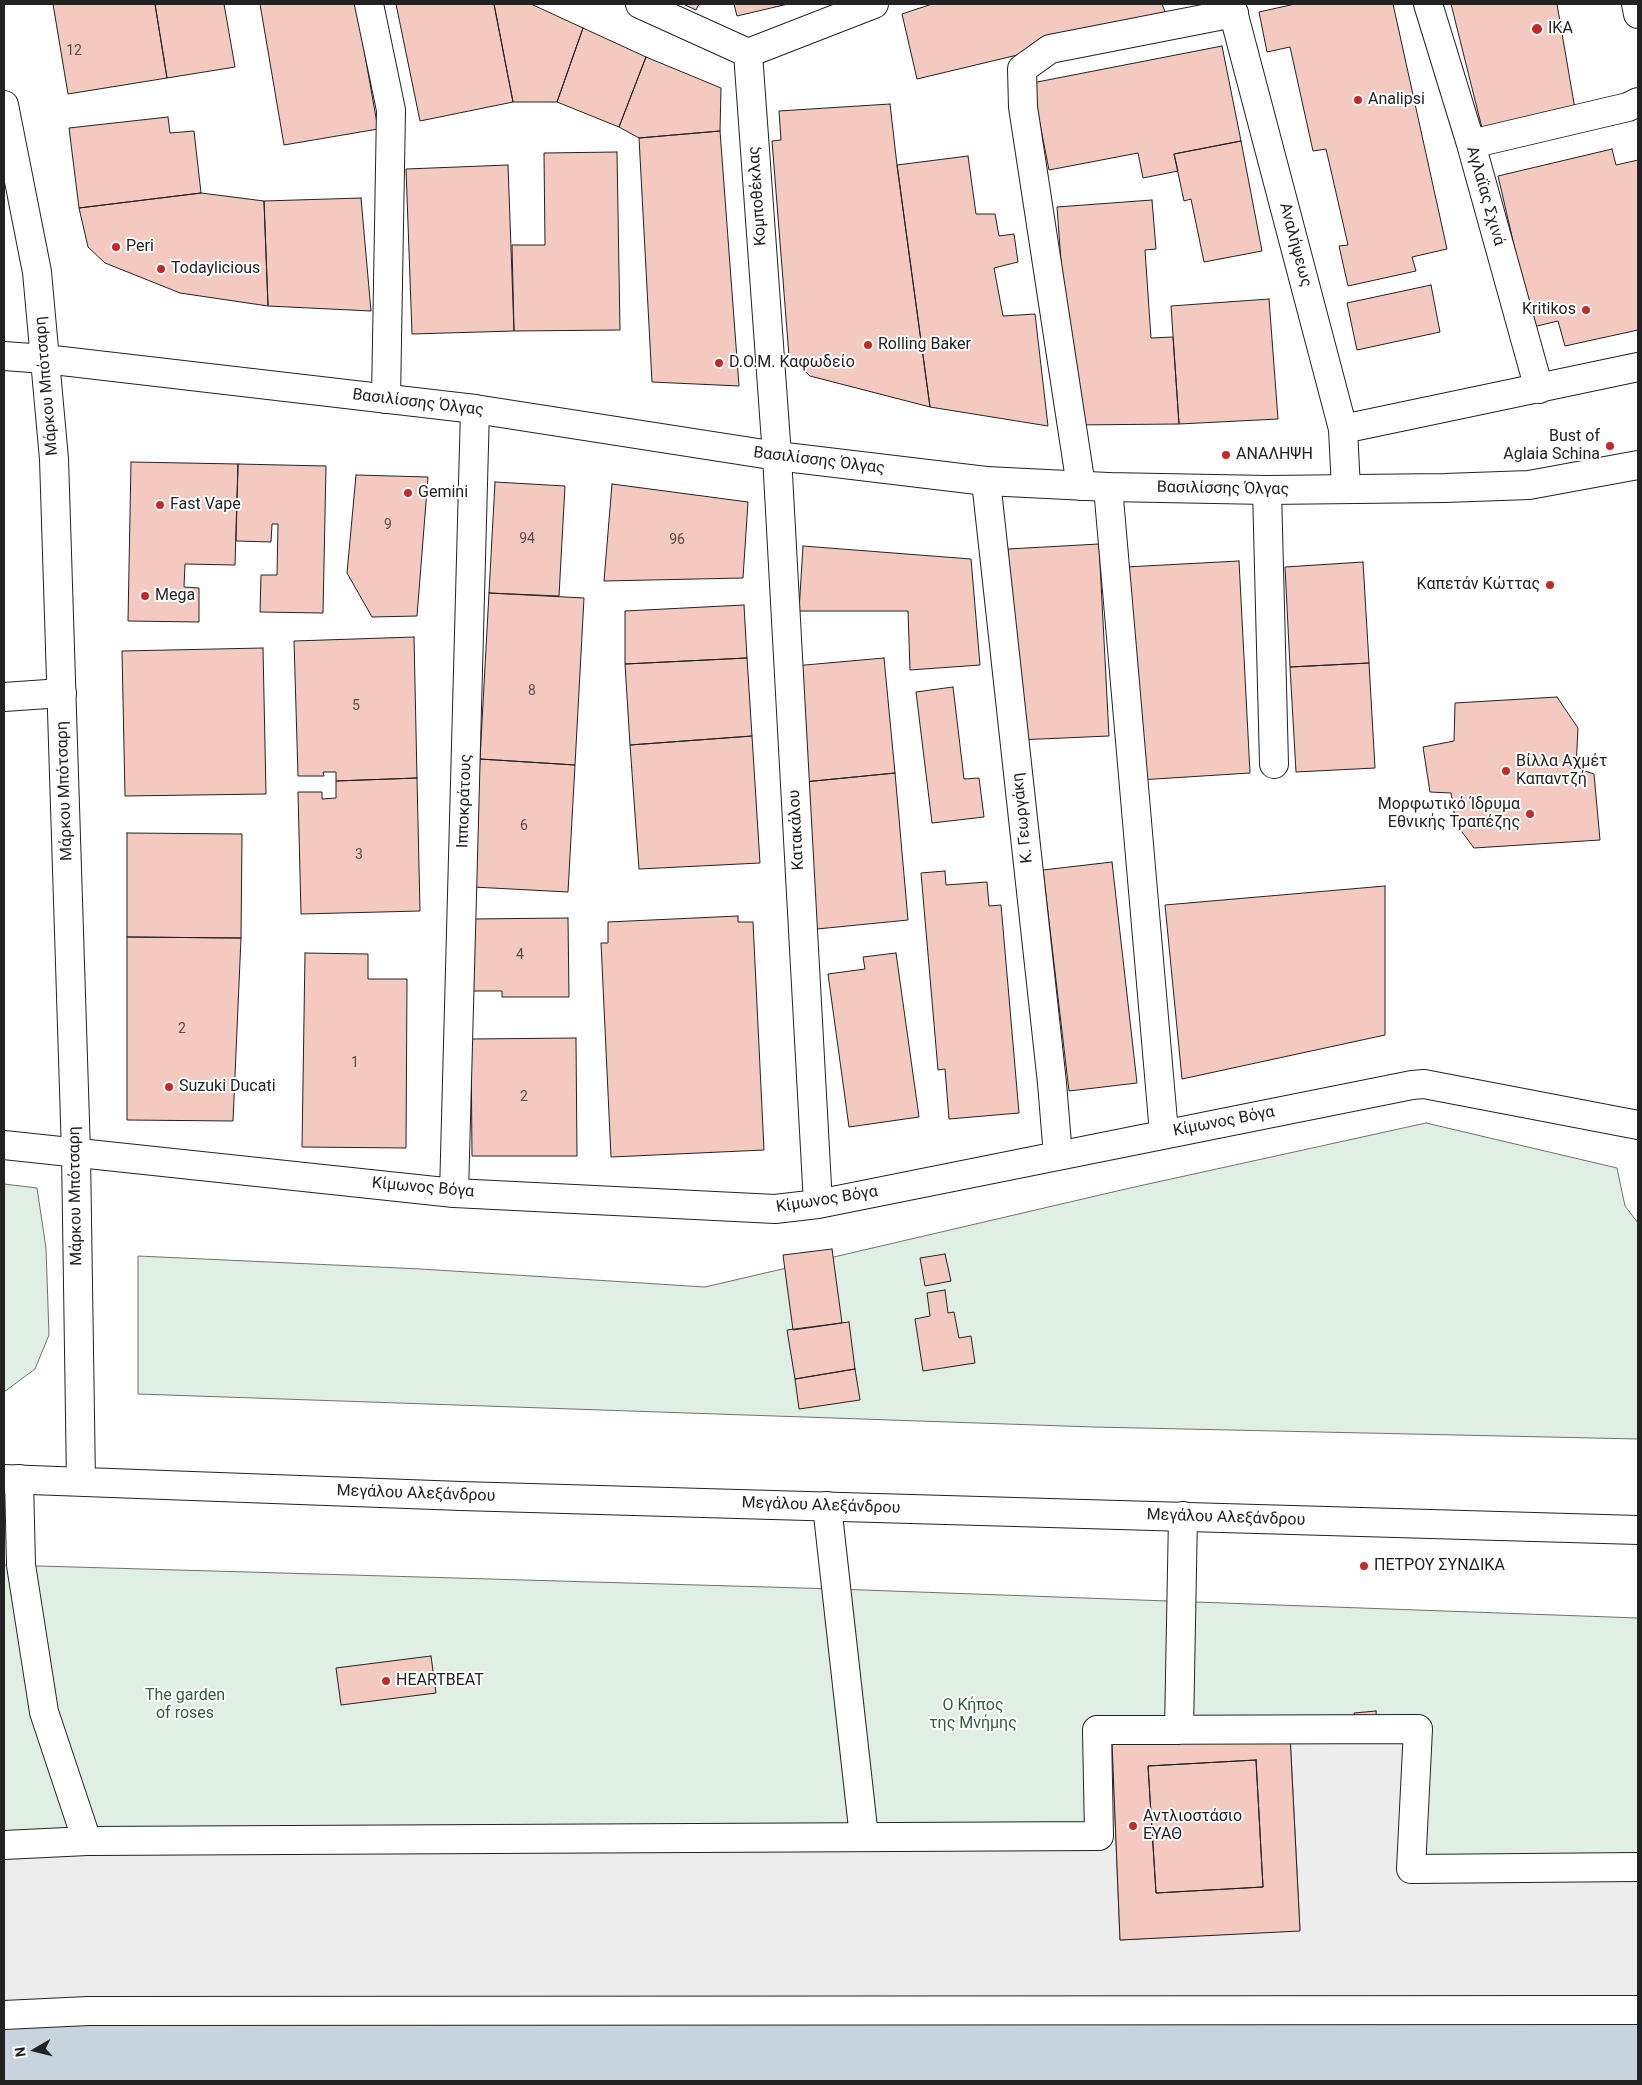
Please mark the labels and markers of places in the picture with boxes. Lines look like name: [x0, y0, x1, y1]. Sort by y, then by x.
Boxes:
place label: ΙΚΑ: [1548, 19, 1573, 39]
marker: ΙΚΑ: [1530, 22, 1544, 36]
place label: Analipsi: [1368, 90, 1425, 110]
marker: Analipsi: [1352, 94, 1364, 106]
place label: Peri: [126, 237, 154, 257]
marker: Peri: [110, 241, 122, 253]
place label: Todaylicious: [171, 259, 260, 279]
marker: Todaylicious: [155, 263, 167, 275]
place label: Kritikos: [1522, 300, 1576, 320]
marker: Kritikos: [1580, 304, 1592, 316]
place label: Rolling Baker: [878, 335, 971, 355]
marker: Rolling Baker: [862, 339, 874, 351]
place label: D.O.M. Καφωδείο: [729, 353, 855, 373]
marker: D.O.M. Καφωδείο: [713, 357, 725, 369]
place label: Bust of Aglaia Schina: [1503, 427, 1600, 465]
marker: Bust of Aglaia Schina: [1604, 440, 1616, 452]
place label: ΑΝΑΛΗΨΗ: [1236, 445, 1313, 465]
marker: ΑΝΑΛΗΨΗ: [1220, 449, 1232, 461]
place label: Gemini: [418, 483, 468, 503]
marker: Gemini: [402, 487, 414, 499]
place label: Fast Vape: [170, 495, 241, 515]
marker: Fast Vape: [154, 499, 166, 511]
place label: Καπετάν Κώττας: [1417, 575, 1540, 595]
marker: Καπετάν Κώττας: [1544, 579, 1556, 591]
place label: Mega: [155, 586, 195, 606]
marker: Mega: [139, 590, 151, 602]
place label: Βίλλα Αχμέτ Καπαντζή: [1516, 752, 1607, 790]
marker: Βίλλα Αχμέτ Καπαντζή: [1500, 765, 1512, 777]
place label: Μορφωτικό Ίδρυμα Εθνικής Τραπέζης: [1378, 795, 1520, 833]
marker: Μορφωτικό Ίδρυμα Εθνικής Τραπέζης: [1524, 808, 1536, 820]
place label: Suzuki Ducati: [179, 1077, 276, 1097]
marker: Suzuki Ducati: [163, 1081, 175, 1093]
place label: ΠΕΤΡΟΥ ΣΥΝΔΙΚΑ: [1374, 1556, 1505, 1576]
marker: ΠΕΤΡΟΥ ΣΥΝΔΙΚΑ: [1358, 1560, 1370, 1572]
place label: HEARTBEAT: [396, 1671, 484, 1691]
marker: HEARTBEAT: [380, 1675, 392, 1687]
place label: Αντλιοστάσιο ΕΥΑΘ: [1143, 1807, 1242, 1845]
marker: Αντλιοστάσιο ΕΥΑΘ: [1127, 1820, 1139, 1832]

